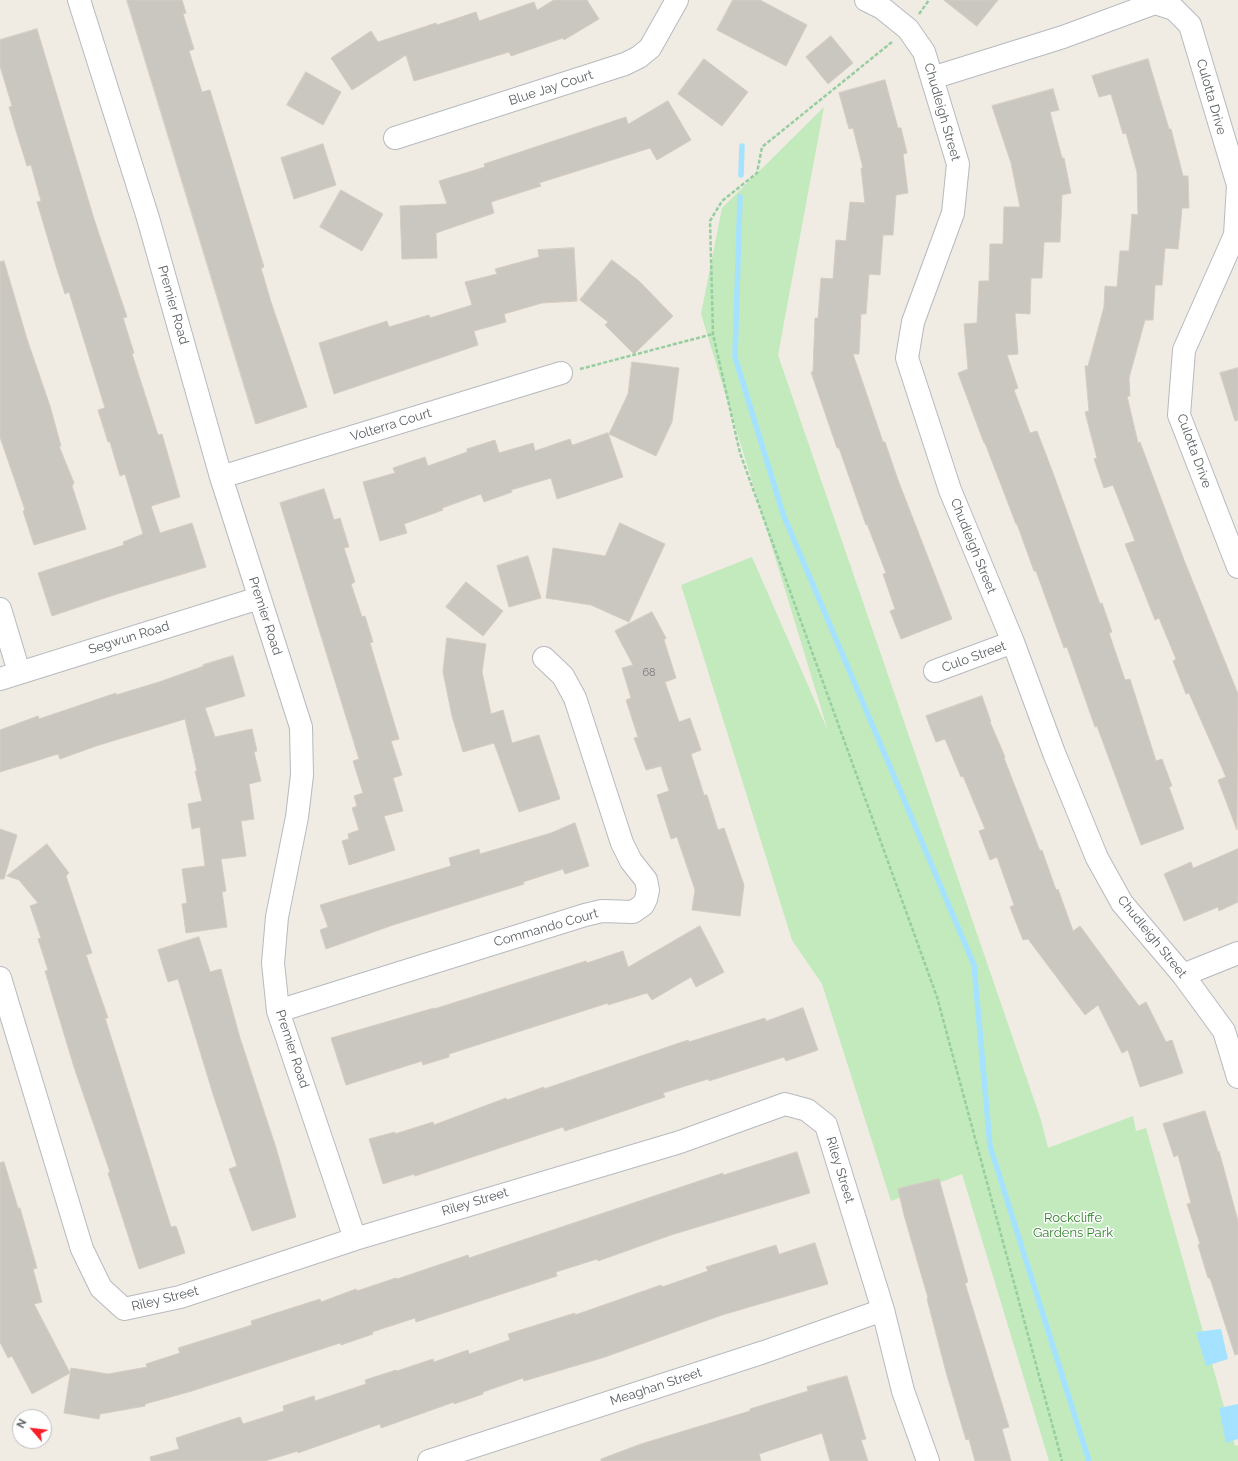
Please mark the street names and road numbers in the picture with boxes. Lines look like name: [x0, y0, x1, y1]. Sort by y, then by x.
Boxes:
street label: Culotta Drive: [1193, 57, 1229, 137]
street label: Chudleigh Street: [921, 61, 963, 163]
street label: Blue Jay Court: [507, 67, 595, 109]
street label: Premier Road: [154, 264, 192, 346]
street label: Volterra Court: [349, 405, 433, 445]
street label: Culotta Drive: [1173, 412, 1215, 490]
street label: Chudleigh Street: [947, 496, 999, 596]
street label: Premier Road: [245, 575, 285, 657]
street label: Segwun Road: [87, 618, 171, 658]
street label: Culo Street: [940, 638, 1008, 676]
street label: Chudleigh Street: [1114, 893, 1190, 981]
street label: Commando Court: [492, 906, 600, 950]
street label: Premier Road: [272, 1008, 312, 1090]
street label: Riley Street: [823, 1135, 857, 1205]
street label: Riley Street: [440, 1185, 510, 1219]
street label: Riley Street: [130, 1283, 200, 1315]
street label: Meaghan Street: [608, 1365, 704, 1409]

